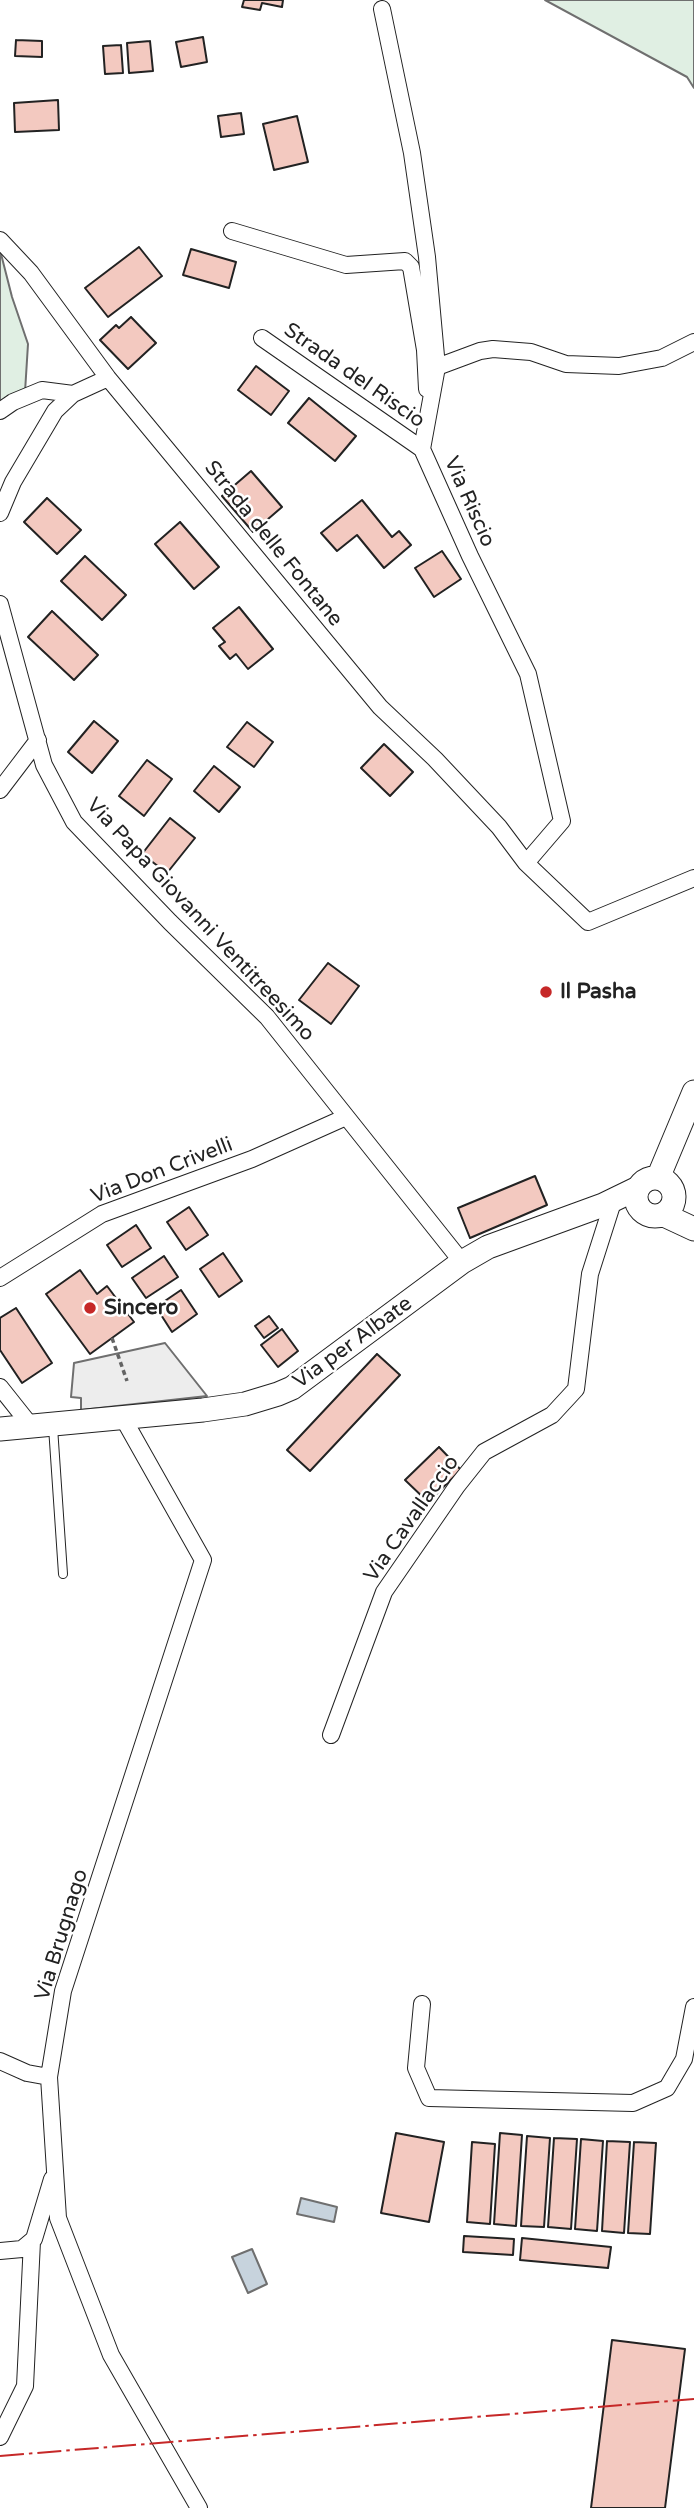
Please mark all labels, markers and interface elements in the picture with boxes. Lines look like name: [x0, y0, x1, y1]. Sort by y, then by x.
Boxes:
street label: Strada del Riscio: [279, 318, 429, 434]
street label: Via Riscio: [438, 453, 500, 551]
street label: Strada delle Fontane: [199, 456, 347, 632]
street label: Via Papa Giovanni Ventitreesimo: [80, 793, 320, 1047]
place label: Il Pasha: [560, 979, 637, 1005]
marker: Il Pasha: [538, 984, 554, 1000]
street label: Via Don Crivelli: [88, 1132, 236, 1210]
street label: Via per Albate: [289, 1291, 417, 1395]
place label: Sincero: [104, 1295, 178, 1321]
marker: Sincero: [82, 1300, 98, 1316]
street label: Via Cavallaccio: [359, 1451, 465, 1587]
street label: Via Brugnago: [30, 1866, 94, 2004]

